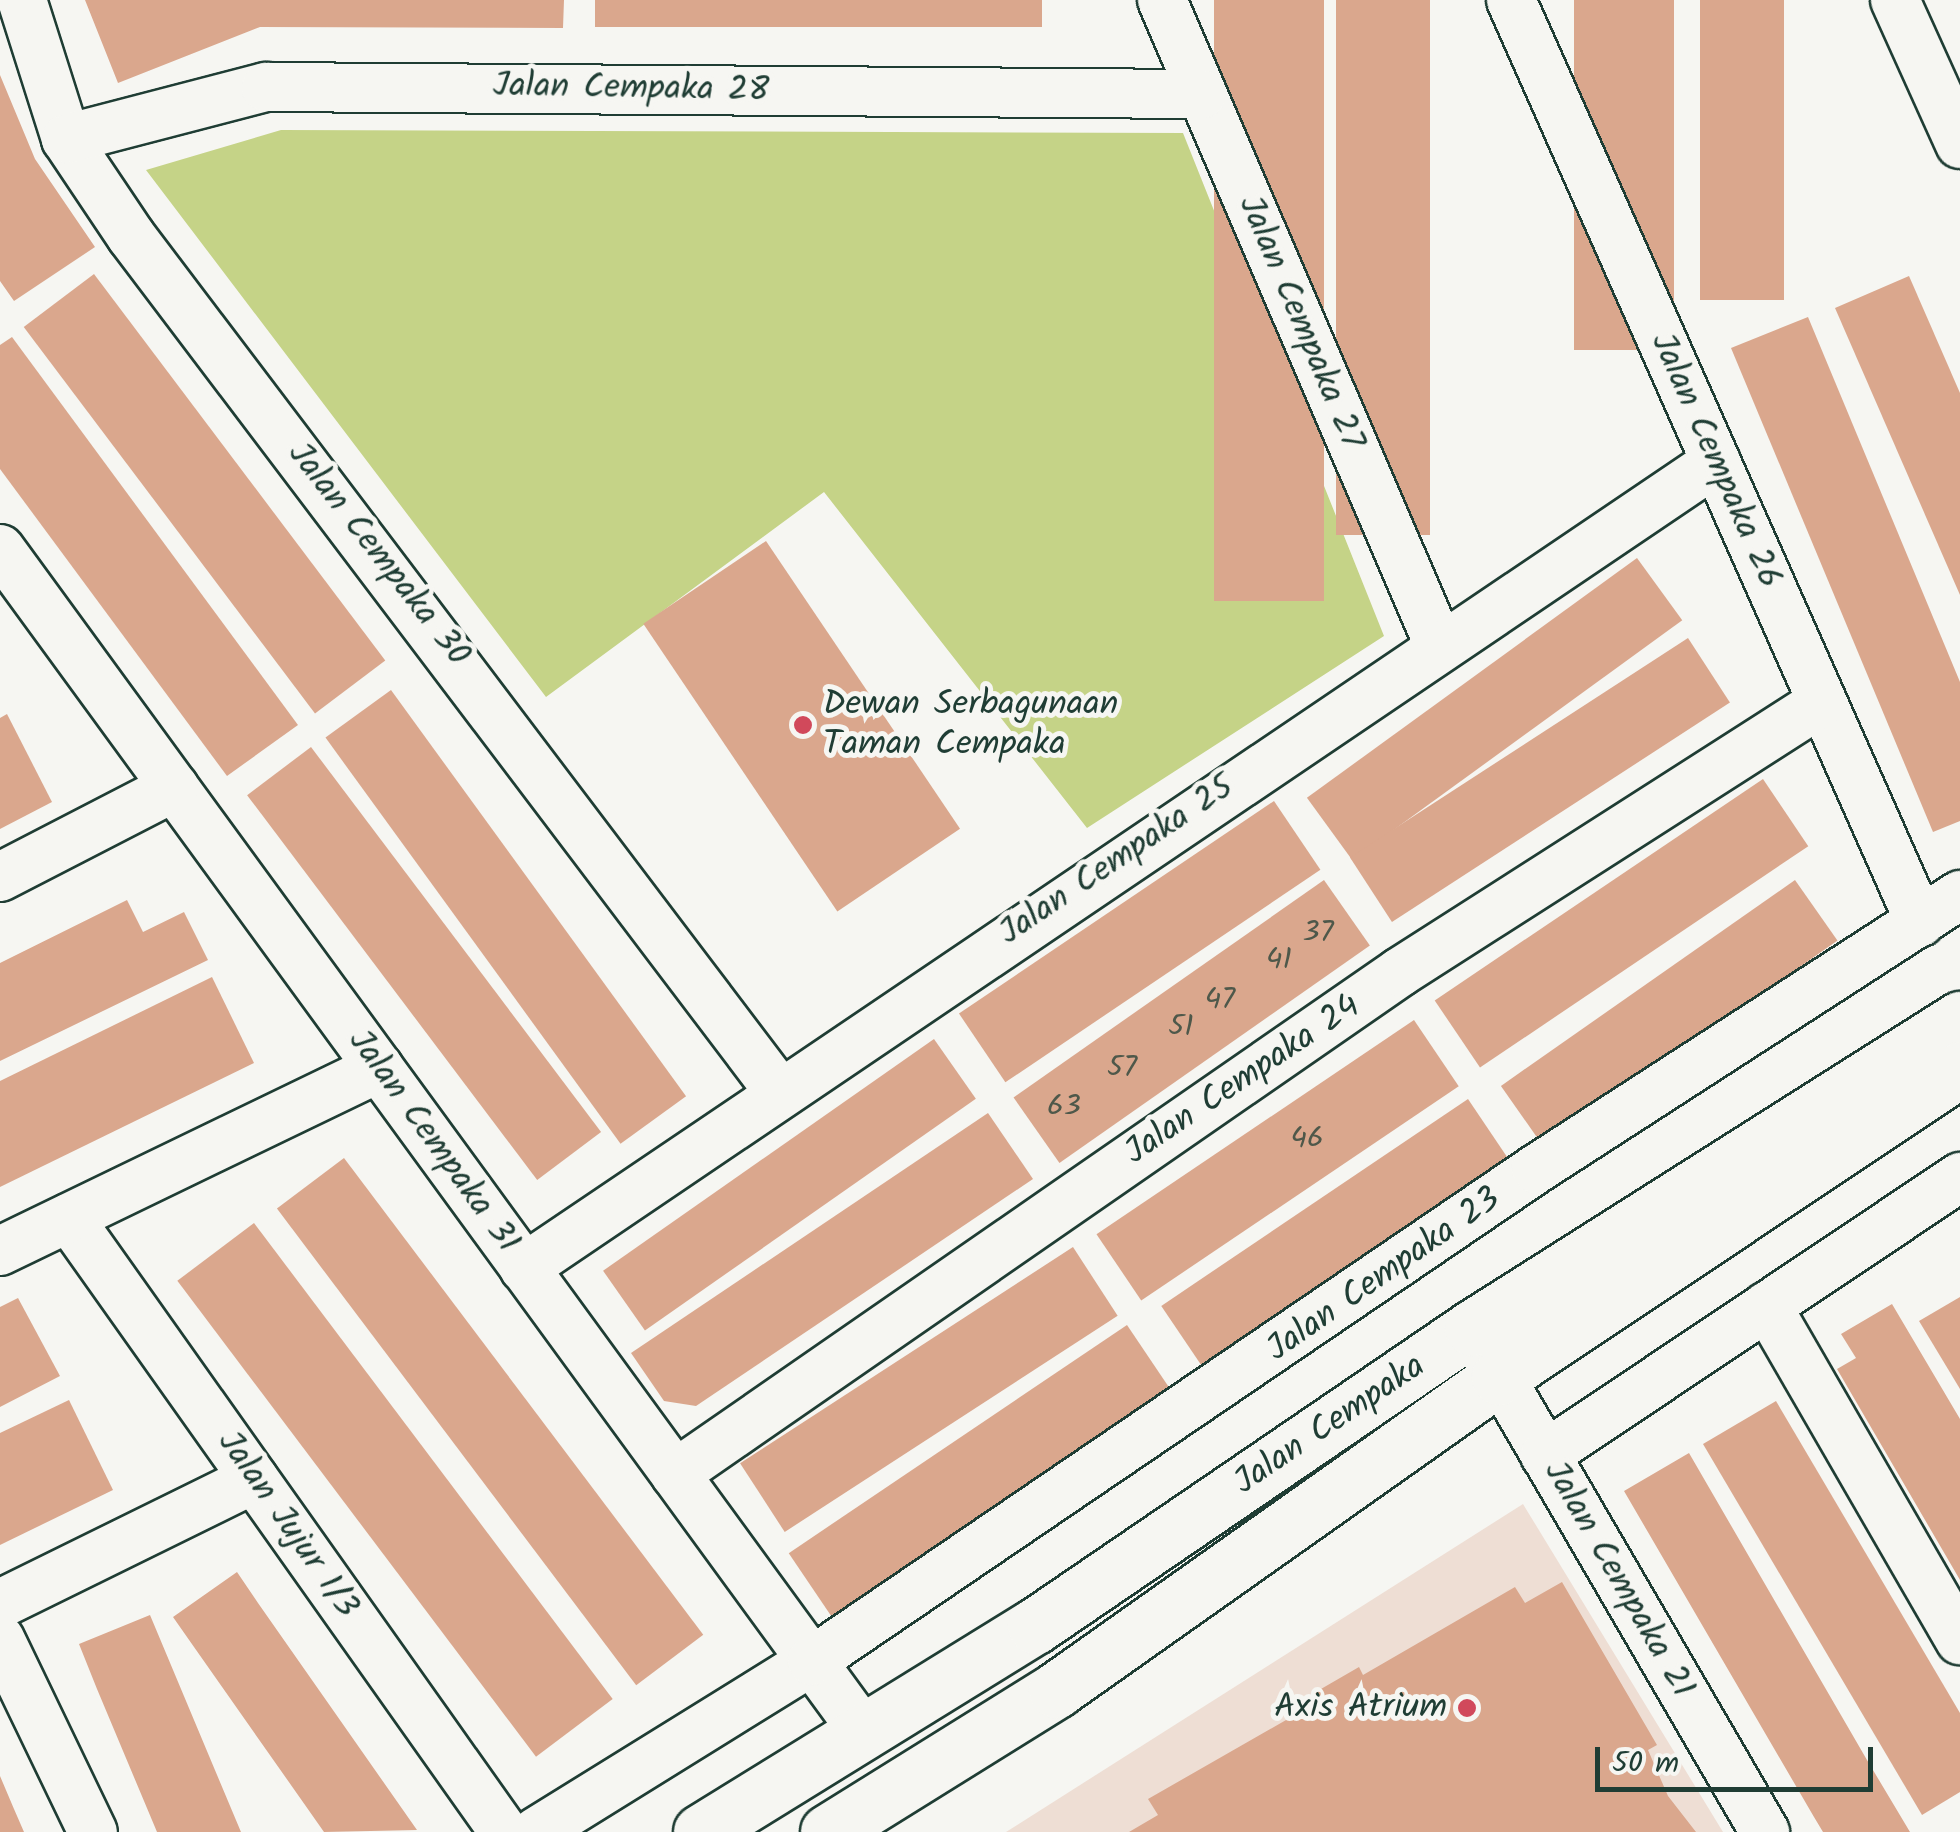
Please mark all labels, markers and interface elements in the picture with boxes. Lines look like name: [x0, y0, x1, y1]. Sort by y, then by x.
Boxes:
street label: Jalan Cempaka 28: [492, 66, 770, 112]
street label: Jalan Cempaka 27: [1228, 190, 1372, 456]
street label: Jalan Cempaka 26: [1640, 327, 1790, 595]
street label: Jalan Cempaka 30: [278, 435, 478, 675]
place label: Dewan Serbagunaan Taman Cempaka: [823, 684, 1118, 766]
marker: Dewan Serbagunaan Taman Cempaka: [792, 714, 814, 736]
street label: Jalan Cempaka 25: [992, 767, 1242, 955]
house number: 37: [1303, 915, 1333, 951]
house number: 41: [1266, 942, 1292, 978]
house number: 47: [1205, 982, 1235, 1018]
street label: Jalan Cempaka 24: [1117, 986, 1369, 1174]
house number: 51: [1168, 1009, 1194, 1045]
street label: Jalan Cempaka 31: [338, 1022, 528, 1262]
house number: 57: [1107, 1050, 1137, 1086]
house number: 63: [1047, 1089, 1081, 1125]
house number: 46: [1290, 1121, 1324, 1157]
street label: Jalan Cempaka 23: [1259, 1179, 1509, 1371]
street label: Jalan Cempaka: [1227, 1346, 1433, 1504]
street label: Jalan Jujur 1/3: [207, 1424, 367, 1626]
street label: Jalan Cempaka 21: [1533, 1454, 1703, 1706]
place label: Axis Atrium: [1274, 1687, 1447, 1729]
marker: Axis Atrium: [1456, 1697, 1478, 1719]
scale bar: [1600, 1727, 1878, 1789]
text: 50 m: [1612, 1740, 1679, 1788]

